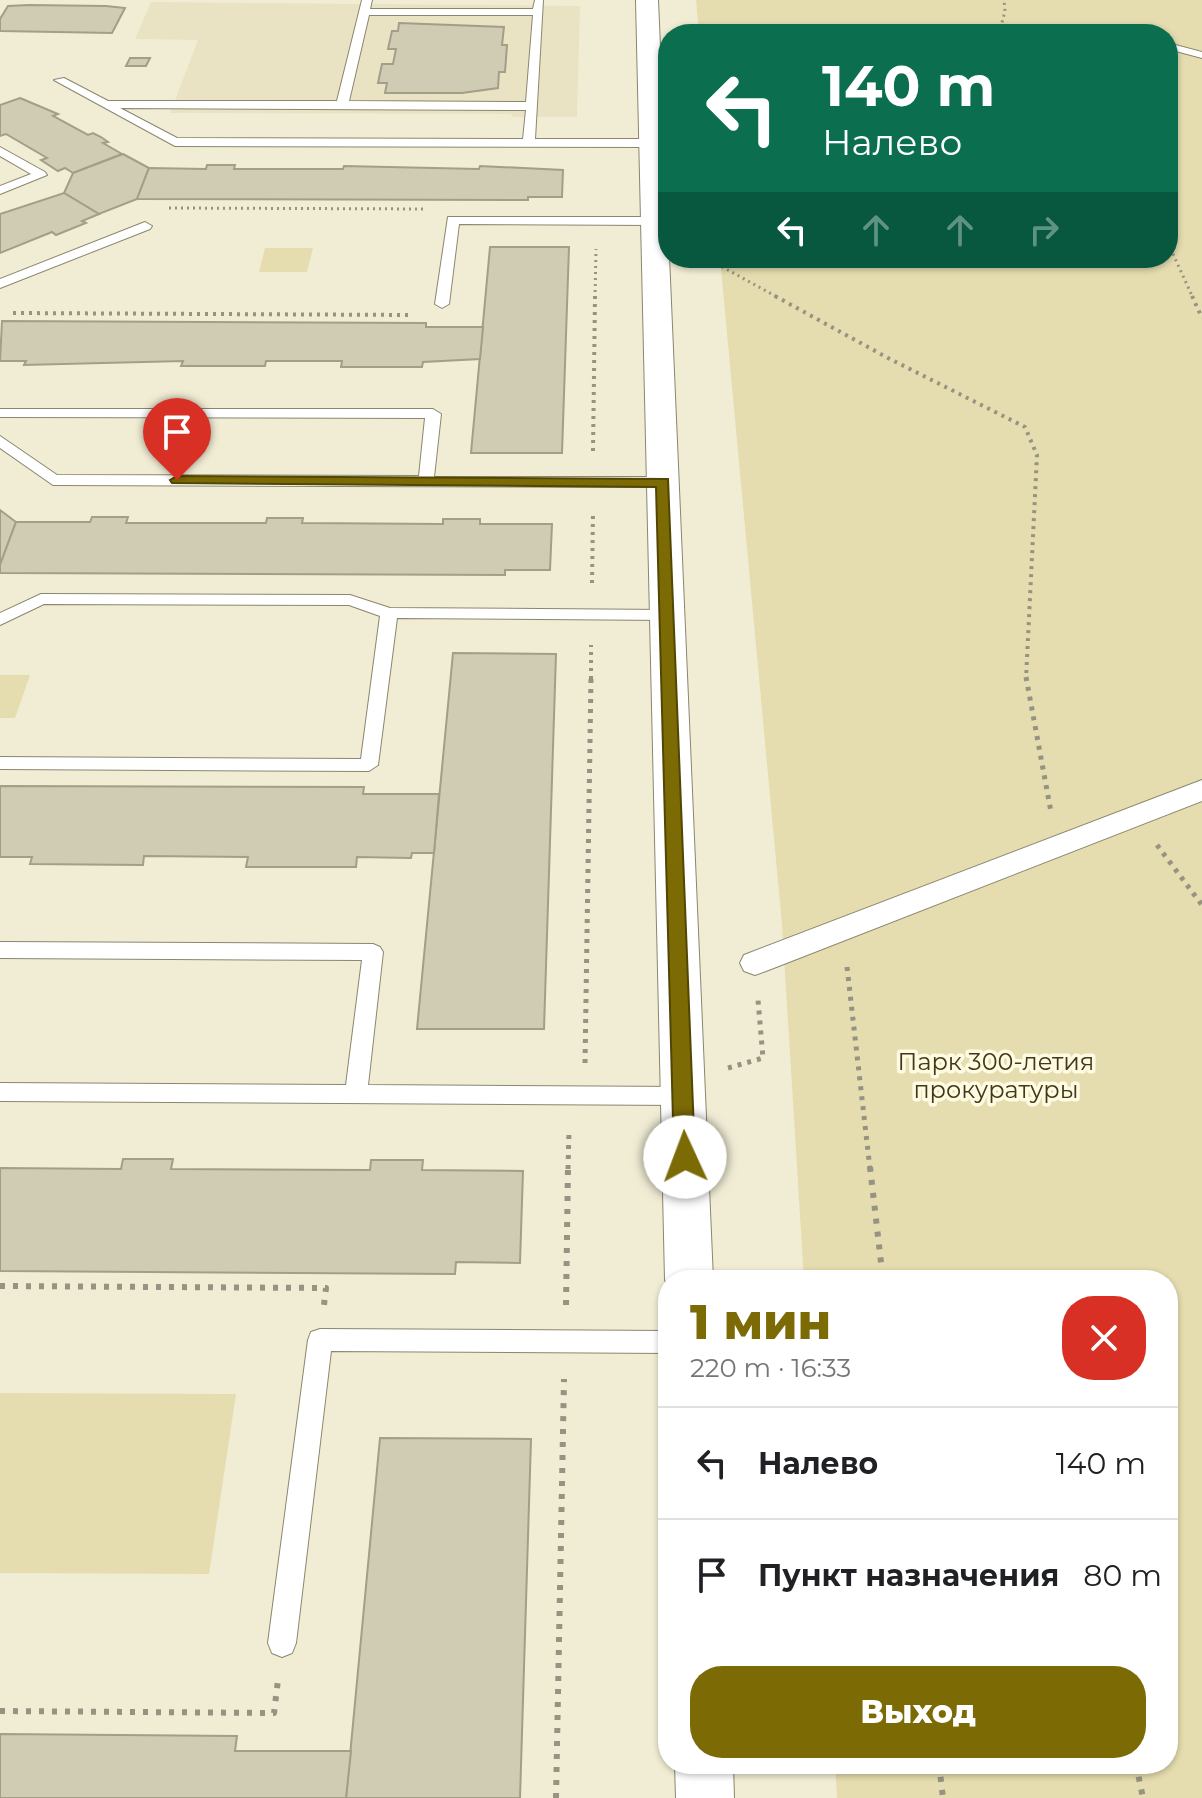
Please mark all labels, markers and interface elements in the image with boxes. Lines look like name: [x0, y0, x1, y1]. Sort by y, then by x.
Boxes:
text: 140 m: [822, 52, 995, 120]
icon: left: [690, 56, 794, 160]
text: Налево: [822, 120, 962, 164]
icon: left: [770, 208, 814, 252]
icon: ahead: [854, 208, 898, 252]
icon: ahead: [938, 208, 982, 252]
icon: right: [1022, 208, 1066, 252]
pin: [143, 398, 211, 480]
icon: arrive: [155, 410, 199, 454]
park label: Парк 300-летия прокуратуры: [898, 1047, 1094, 1104]
position arrow: [643, 1115, 727, 1199]
text: 1 мин: [690, 1293, 831, 1351]
button: close: [1062, 1296, 1146, 1380]
text: 220 m · 16:33: [690, 1352, 851, 1384]
icon: left: [690, 1441, 734, 1485]
text: Налево: [758, 1445, 878, 1482]
text: 140 m: [1056, 1445, 1146, 1482]
icon: arrive: [690, 1553, 734, 1597]
text: Пункт назначения: [758, 1557, 1059, 1594]
text: 80 m: [1083, 1557, 1162, 1594]
button: Выход: [690, 1666, 1146, 1758]

